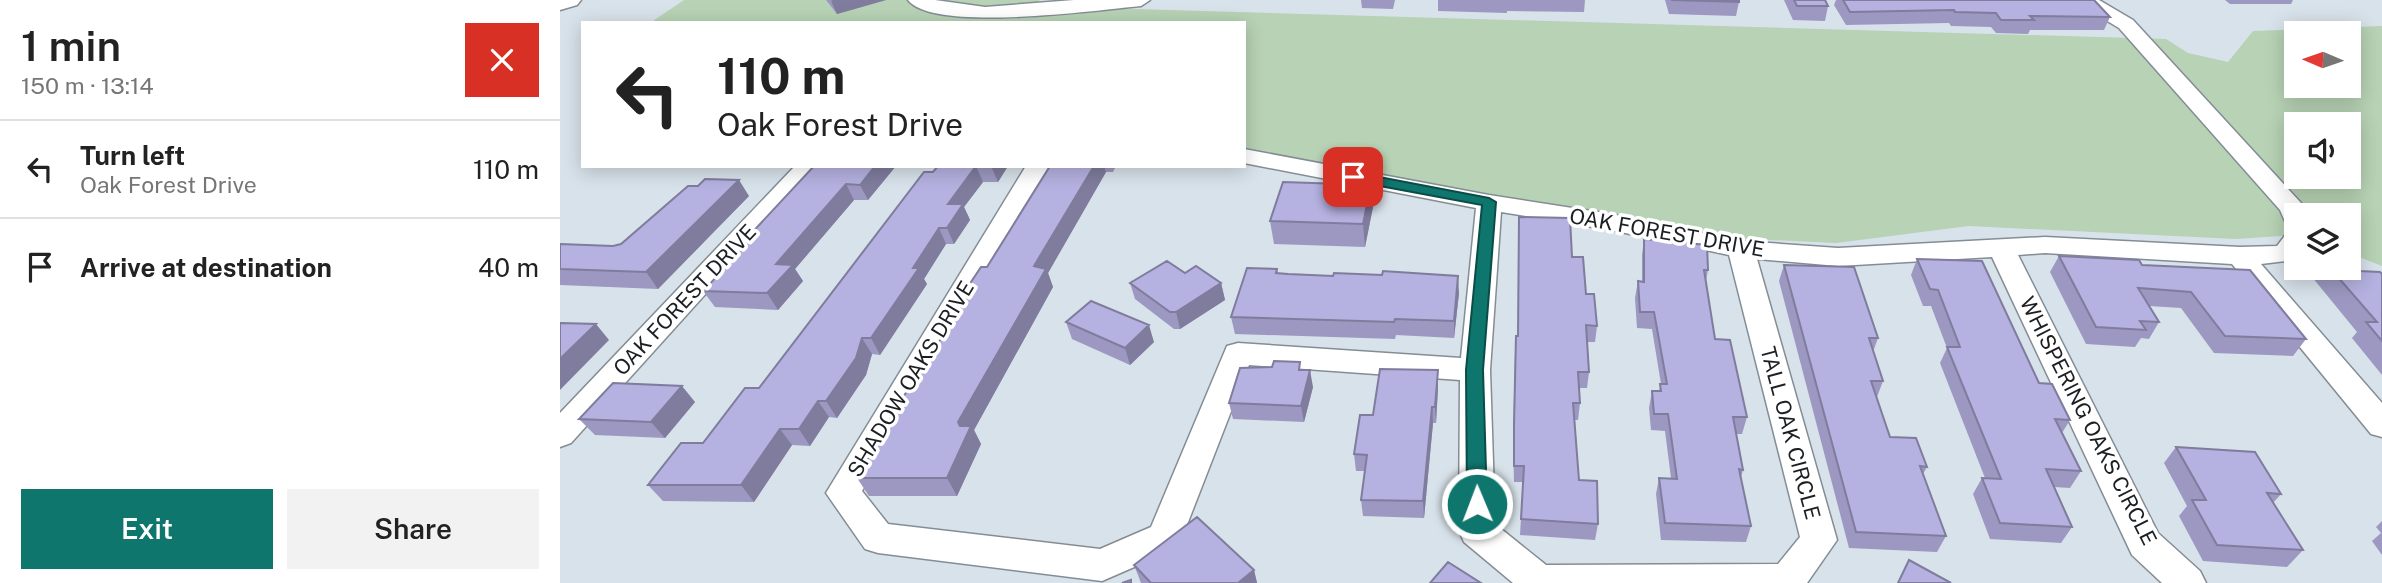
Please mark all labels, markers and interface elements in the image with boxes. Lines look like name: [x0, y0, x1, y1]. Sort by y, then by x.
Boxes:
text: 1 min: [21, 21, 121, 70]
north arrow: [2284, 21, 2361, 98]
map controls: [2284, 21, 2361, 280]
button: close: [465, 23, 539, 97]
text: 110 m: [717, 47, 845, 105]
icon: left: [602, 49, 693, 140]
text: 150 m · 13:14: [21, 72, 154, 99]
text: Oak Forest Drive: [717, 106, 963, 143]
button: sound: [2284, 112, 2361, 189]
text: Turn left: [80, 140, 185, 171]
pin: [1323, 147, 1383, 207]
icon: left: [21, 150, 59, 188]
text: 110 m: [473, 154, 539, 185]
icon: arrive: [1334, 158, 1372, 196]
text: Oak Forest Drive: [80, 171, 257, 198]
street label: OAK FOREST DRIVE: [1568, 203, 1766, 262]
button: layers: [2284, 203, 2361, 280]
street label: OAK FOREST DRIVE: [608, 219, 761, 380]
icon: arrive: [21, 248, 59, 286]
text: Arrive at destination: [80, 252, 332, 283]
text: 40 m: [478, 252, 539, 283]
street label: SHADOW OAKS DRIVE: [842, 276, 979, 481]
street label: WHISPERING OAKS CIRCLE: [2015, 292, 2162, 549]
street label: TALL OAK CIRCLE: [1755, 344, 1826, 522]
position arrow: [1440, 467, 1514, 541]
button: Exit: [21, 489, 273, 569]
button: Share: [287, 489, 539, 569]

